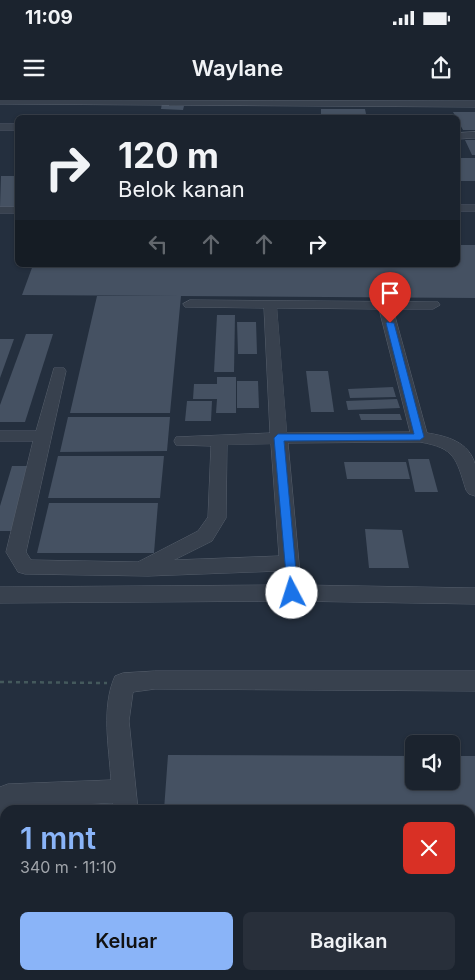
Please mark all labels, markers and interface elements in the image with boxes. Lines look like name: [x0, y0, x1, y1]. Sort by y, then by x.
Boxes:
text: 11:09: [25, 6, 73, 29]
icon: menu: [20, 54, 48, 82]
icon: share: [427, 54, 455, 82]
text: Waylane: [192, 55, 283, 81]
text: 120 m: [118, 134, 219, 176]
icon: right: [35, 135, 100, 200]
text: Belok kanan: [118, 176, 245, 202]
icon: left: [144, 230, 172, 258]
icon: ahead: [197, 230, 225, 258]
icon: ahead: [250, 230, 278, 258]
icon: right: [303, 230, 331, 258]
pin: [369, 272, 411, 323]
icon: arrive: [376, 279, 404, 307]
position arrow: [265, 566, 317, 618]
map controls: [405, 735, 460, 790]
button: sound: [405, 735, 460, 790]
text: 1 mnt: [20, 820, 96, 856]
button: close: [403, 822, 455, 874]
text: 340 m · 11:10: [20, 857, 117, 877]
button: Keluar: [20, 912, 233, 970]
button: Bagikan: [243, 912, 455, 970]

